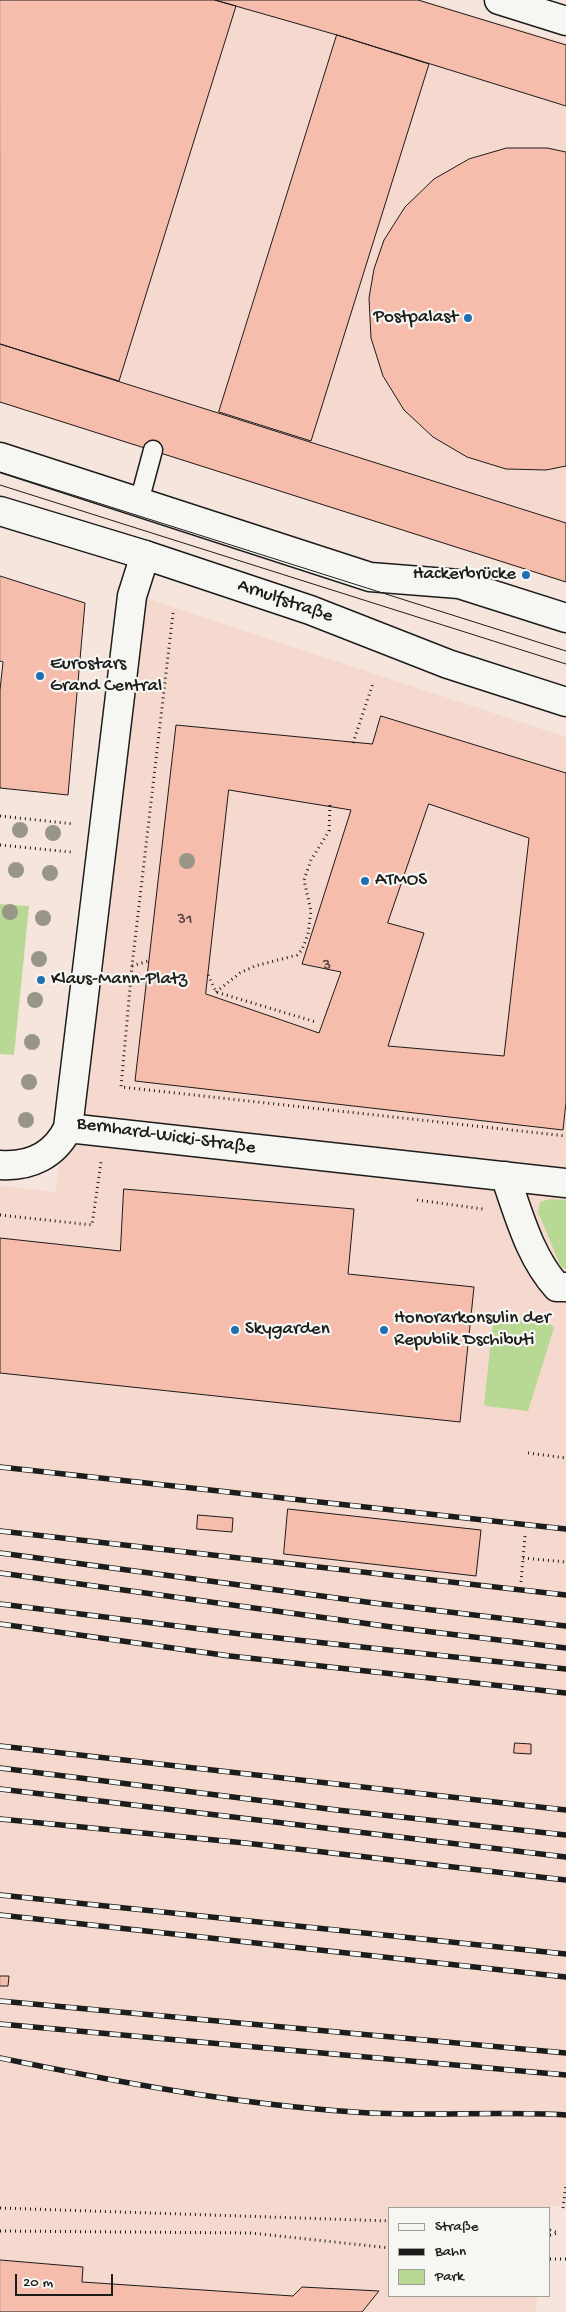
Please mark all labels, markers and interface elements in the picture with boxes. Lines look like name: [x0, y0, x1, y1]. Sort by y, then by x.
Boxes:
place label: Postpalast: [374, 307, 458, 329]
marker: Postpalast: [462, 312, 474, 324]
place label: Hackerbrücke: [413, 564, 516, 586]
marker: Hackerbrücke: [520, 569, 532, 581]
street label: Arnulfstraße: [234, 575, 336, 629]
place label: Eurostars Grand Central: [50, 654, 162, 698]
marker: Eurostars Grand Central: [34, 670, 46, 682]
place label: ATMOS: [375, 870, 427, 892]
marker: ATMOS: [359, 875, 371, 887]
house number: 31: [178, 911, 192, 931]
house number: 3: [323, 957, 331, 977]
place label: Klaus-Mann-Platz: [51, 969, 187, 991]
marker: Klaus-Mann-Platz: [35, 974, 47, 986]
street label: Bernhard-Wicki-Straße: [75, 1113, 257, 1161]
place label: Honorarkonsulin der Republik Dschibuti: [394, 1308, 550, 1352]
place label: Skygarden: [245, 1319, 330, 1341]
marker: Skygarden: [229, 1324, 241, 1336]
marker: Honorarkonsulin der Republik Dschibuti: [378, 1324, 390, 1336]
legend: [388, 2207, 551, 2297]
text: Straße: [435, 2218, 479, 2236]
text: Bahn: [435, 2243, 466, 2261]
scale bar: [18, 2264, 115, 2296]
text: Park: [435, 2268, 464, 2286]
text: 20 m: [23, 2274, 53, 2292]

